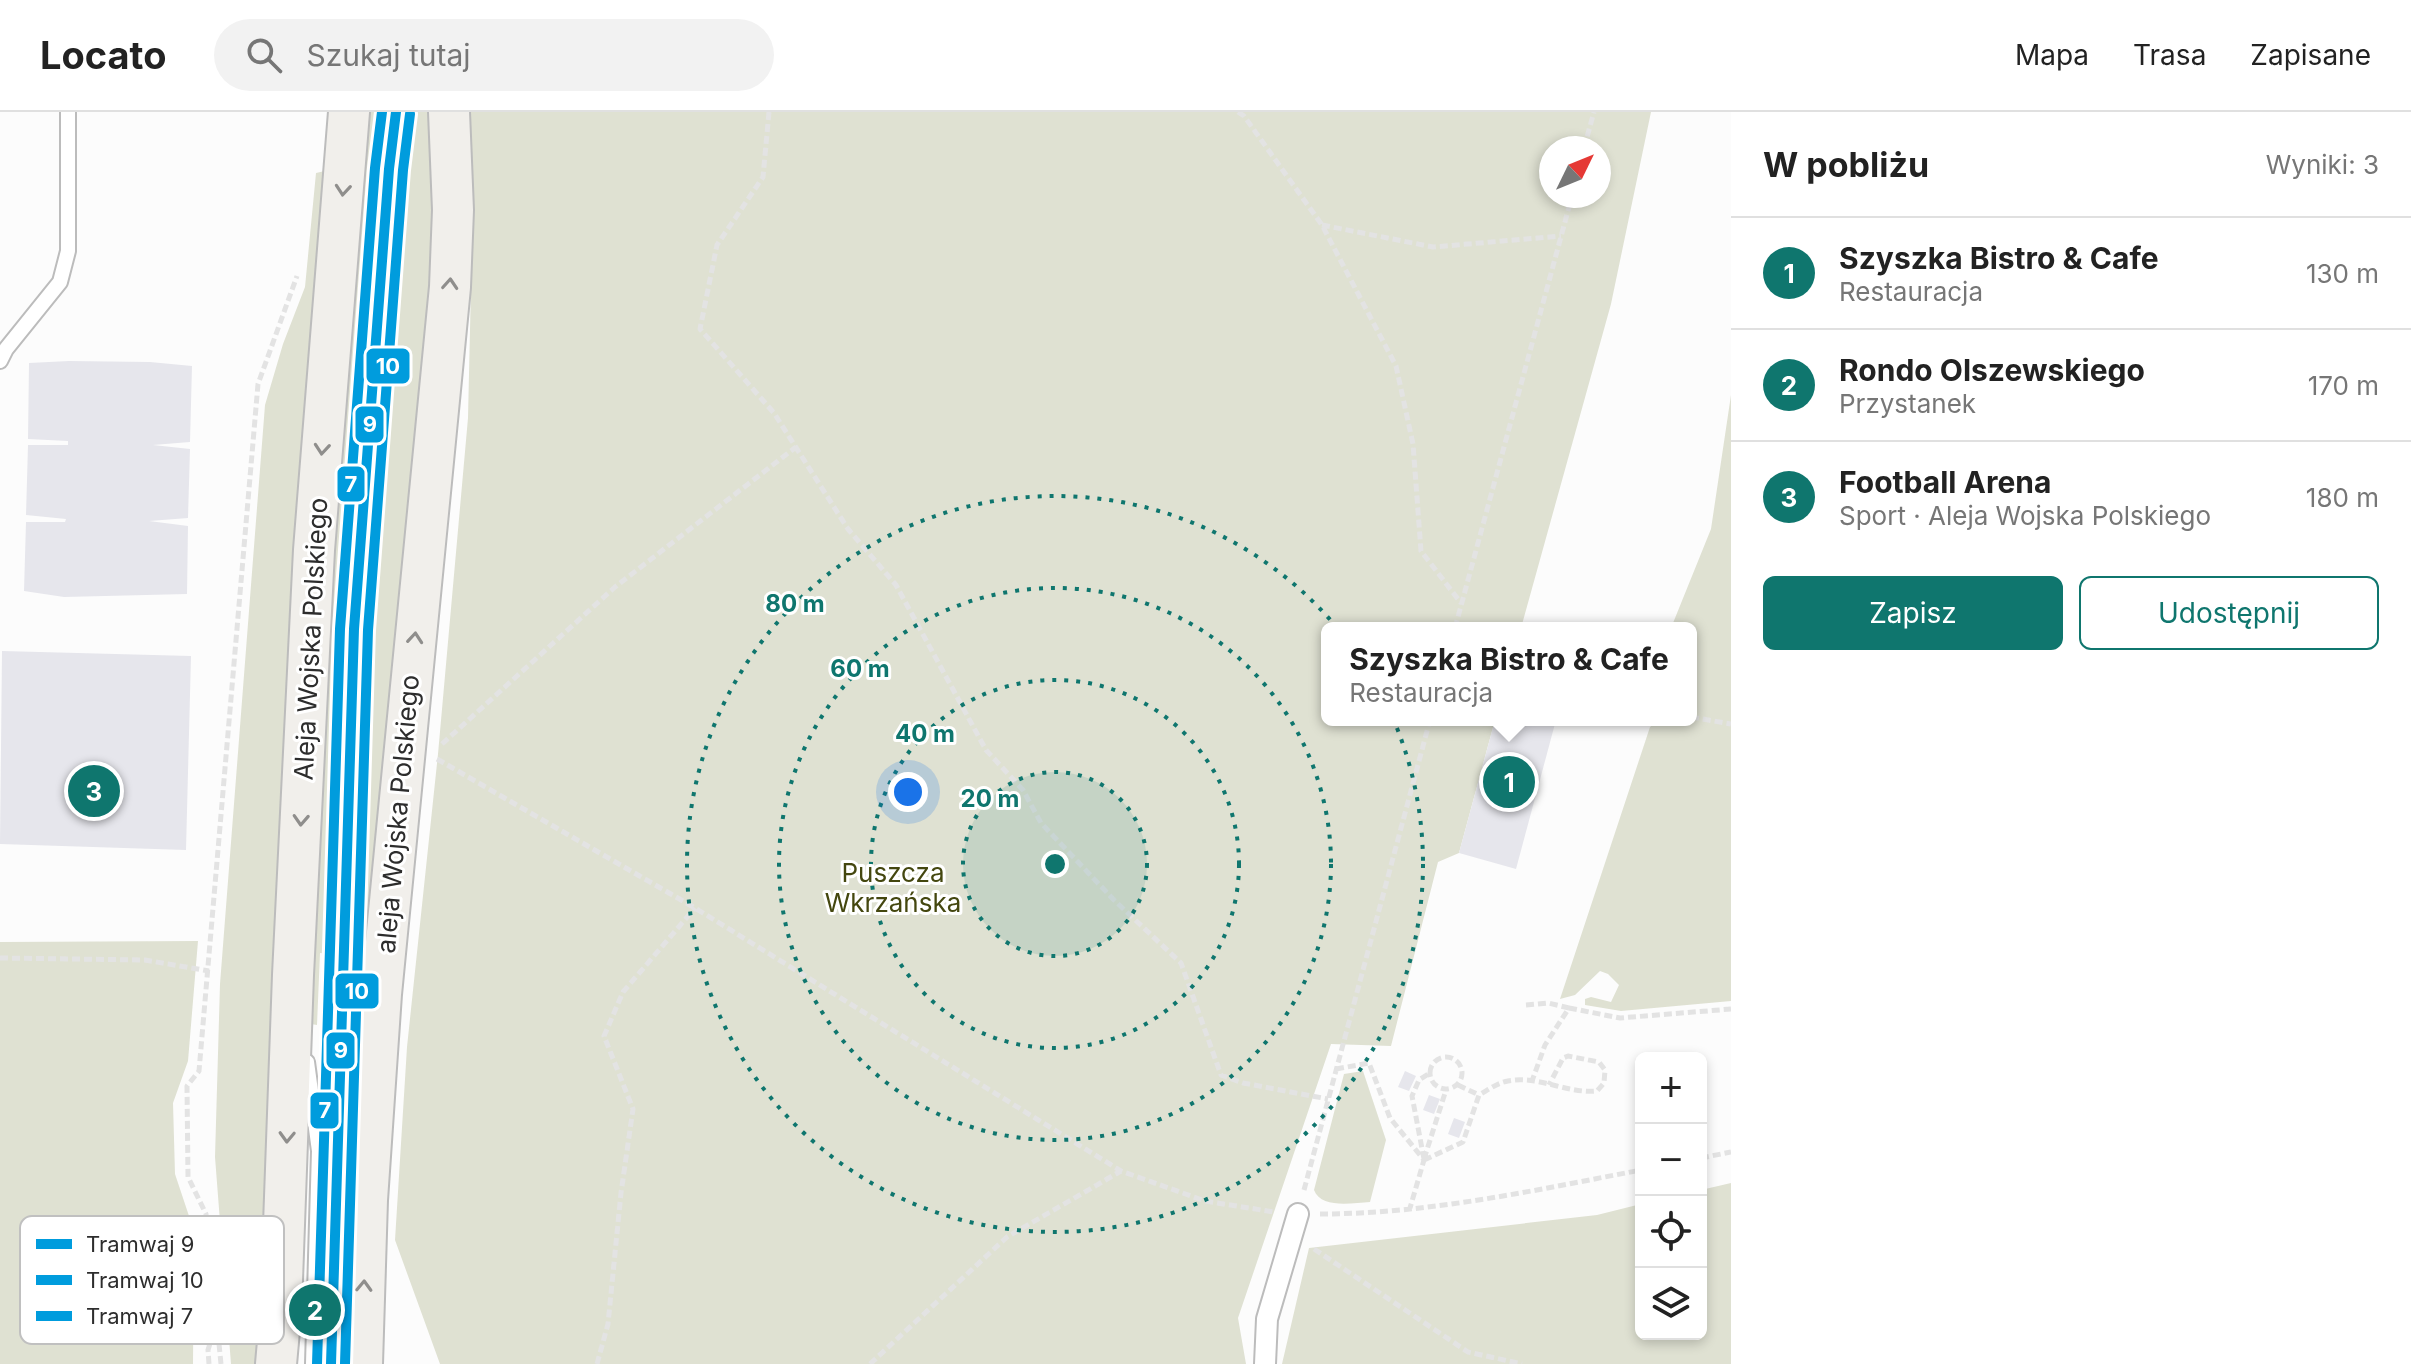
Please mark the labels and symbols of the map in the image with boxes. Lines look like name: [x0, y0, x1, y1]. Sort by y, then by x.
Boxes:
north arrow: [1539, 136, 1611, 208]
one-way arrow: [335, 184, 352, 197]
one-way arrow: [441, 277, 458, 290]
line badge: 10: [365, 347, 411, 385]
text: 10: [376, 353, 400, 379]
line badge: 9: [354, 405, 385, 444]
text: 9: [363, 411, 377, 437]
one-way arrow: [314, 443, 331, 456]
line badge: 7: [336, 465, 366, 503]
text: 7: [345, 471, 357, 497]
street label: Aleja Wojska Polskiego: [288, 497, 333, 781]
text: 80 m: [765, 589, 825, 618]
one-way arrow: [406, 631, 423, 644]
text: 60 m: [830, 654, 890, 683]
street label: aleja Wojska Polskiego: [370, 673, 425, 955]
text: 40 m: [895, 719, 955, 748]
pin: 1: [1483, 752, 1535, 812]
pin: 3: [68, 761, 120, 821]
your location: [888, 772, 928, 812]
text: 20 m: [961, 784, 1019, 813]
one-way arrow: [292, 814, 309, 827]
centre of rings: [1041, 850, 1069, 878]
park label: Puszcza Wkrzańska: [825, 857, 961, 918]
line badge: 10: [334, 972, 380, 1010]
text: 10: [345, 978, 369, 1004]
line badge: 9: [325, 1031, 356, 1070]
text: 9: [334, 1037, 348, 1063]
line badge: 7: [309, 1091, 340, 1130]
text: 7: [319, 1097, 331, 1123]
one-way arrow: [278, 1131, 295, 1144]
legend: [20, 1216, 284, 1344]
text: Tramwaj 9: [86, 1231, 194, 1257]
text: Tramwaj 10: [86, 1267, 204, 1293]
one-way arrow: [355, 1279, 372, 1292]
pin: 2: [289, 1280, 341, 1340]
text: Tramwaj 7: [86, 1303, 193, 1329]

